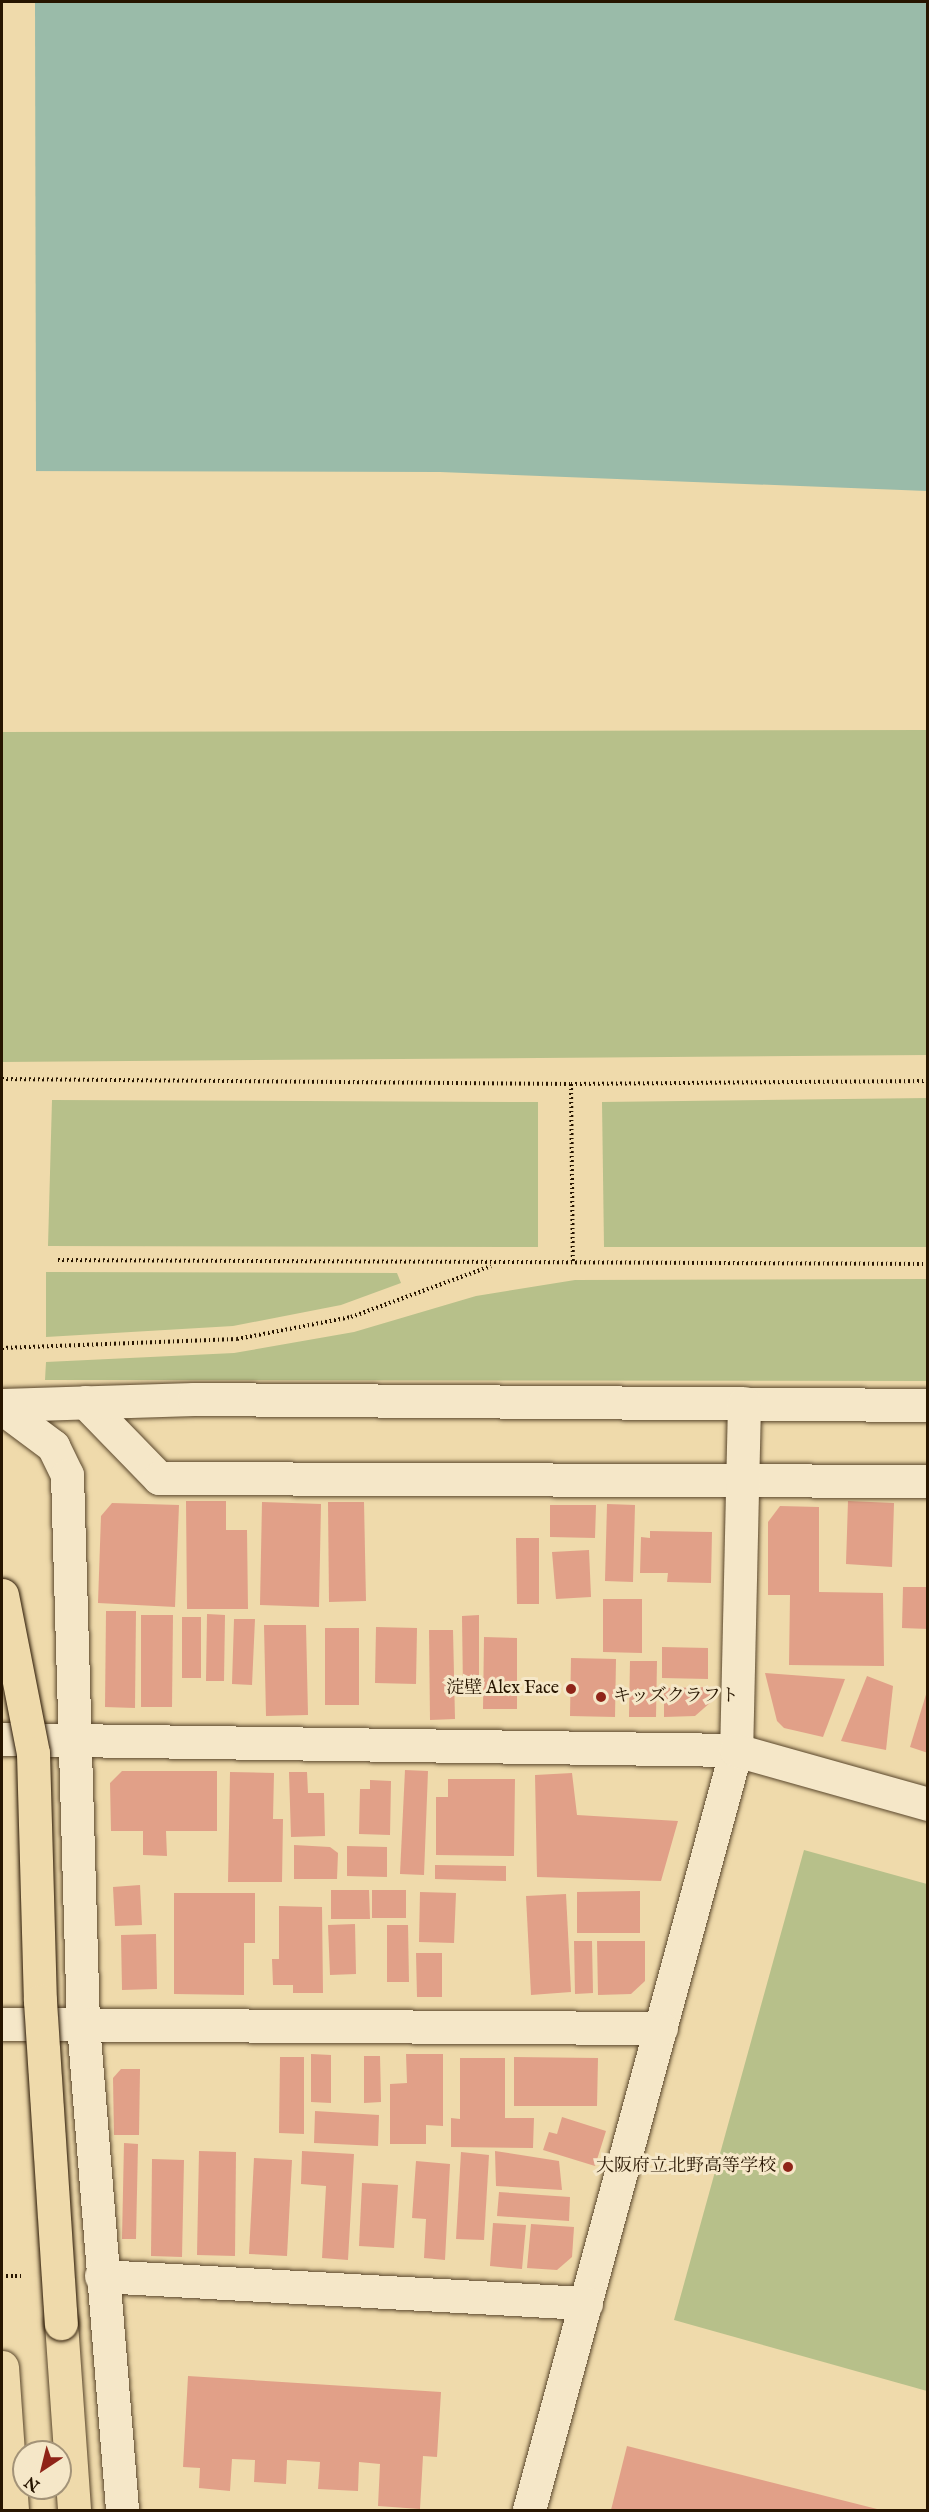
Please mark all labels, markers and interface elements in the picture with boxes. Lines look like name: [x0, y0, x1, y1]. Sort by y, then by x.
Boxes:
place label: 淀壁 Alex Face: [446, 1678, 559, 1700]
marker: 淀壁 Alex Face: [564, 1682, 578, 1696]
place label: キッズクラフト: [613, 1686, 739, 1708]
marker: キッズクラフト: [594, 1690, 608, 1704]
place label: 大阪府立北野高等学校: [596, 2156, 776, 2178]
marker: 大阪府立北野高等学校: [781, 2160, 795, 2174]
north arrow: [12, 2440, 72, 2500]
text: N: [21, 2471, 44, 2495]

